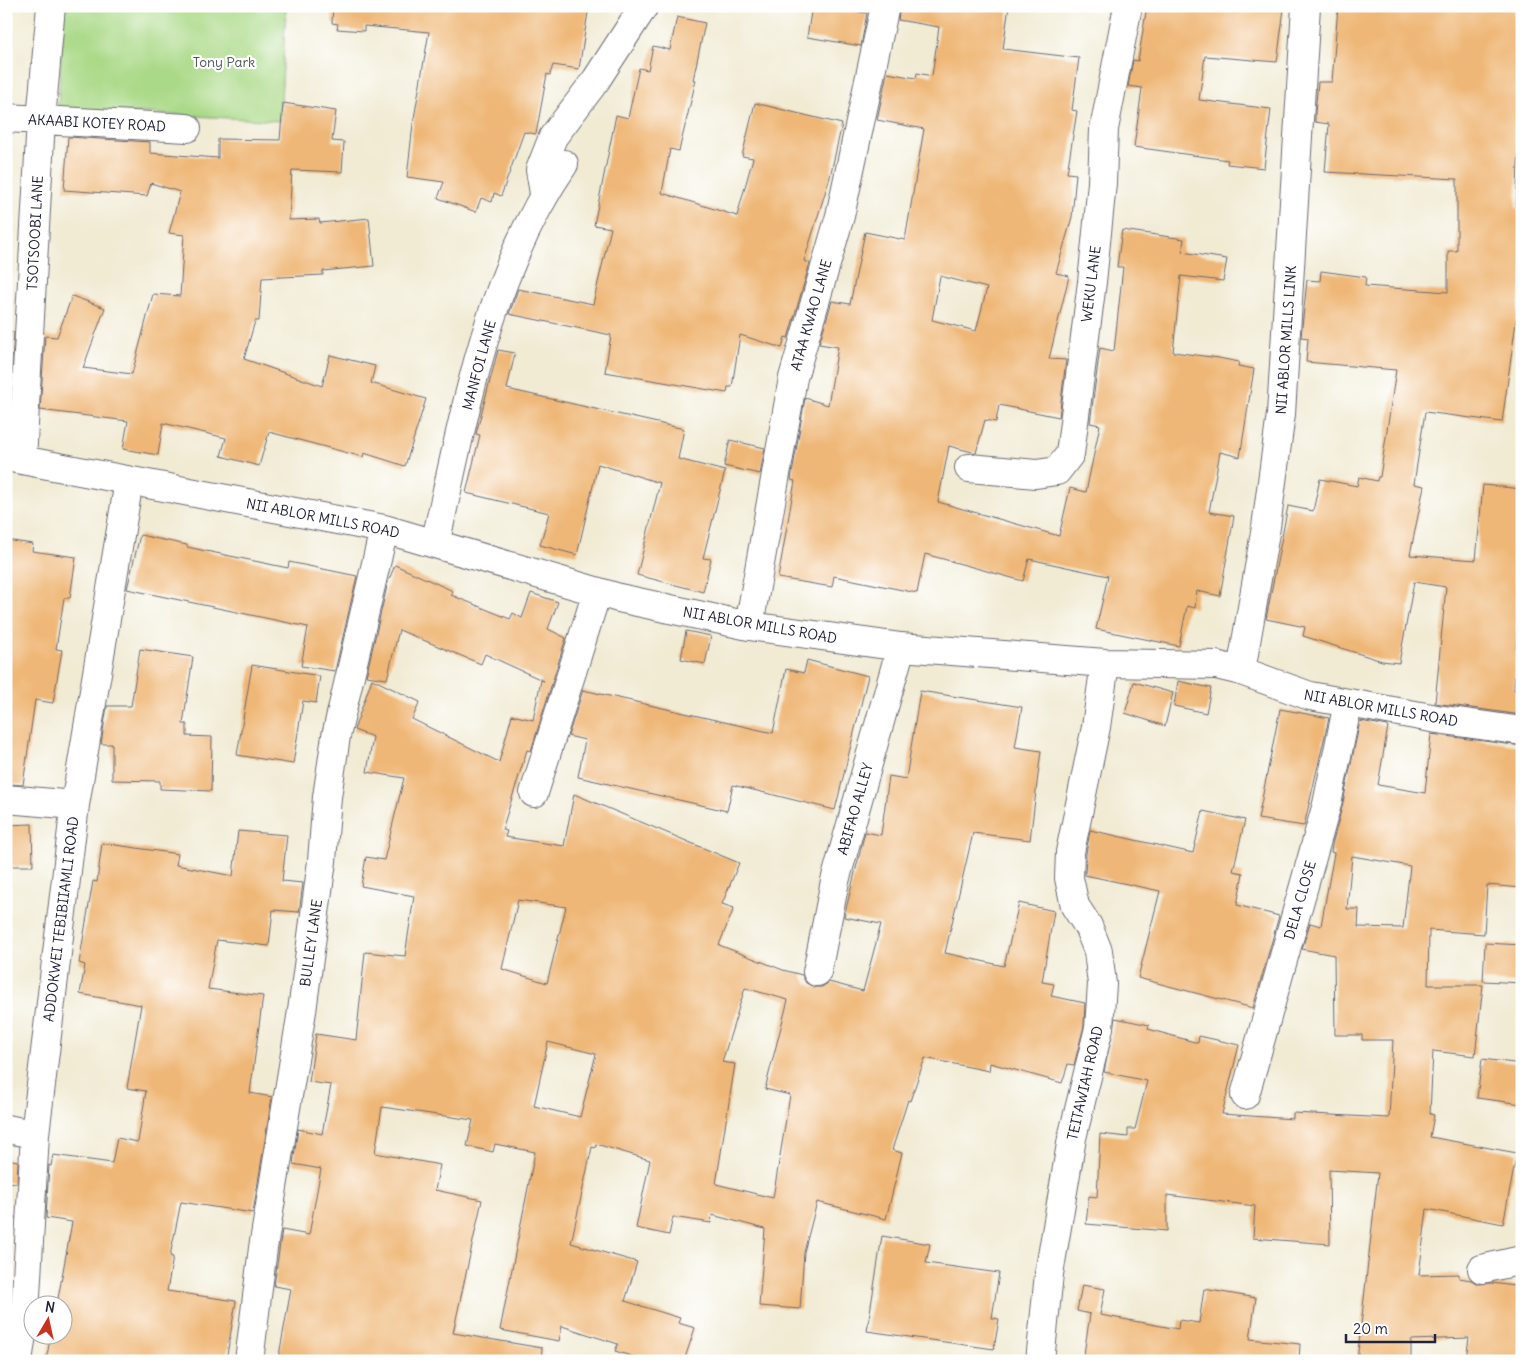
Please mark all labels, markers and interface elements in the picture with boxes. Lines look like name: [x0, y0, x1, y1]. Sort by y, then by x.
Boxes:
park label: Tony Park: [193, 53, 255, 71]
street label: AKAABI KOTEY ROAD: [28, 110, 166, 136]
street label: TSOTSOOBI LANE: [23, 175, 47, 291]
street label: WEKU LANE: [1077, 245, 1105, 323]
street label: ATAA KWAO LANE: [786, 257, 836, 373]
street label: NII ABLOR MILLS LINK: [1272, 265, 1300, 415]
street label: MANFOI LANE: [458, 318, 500, 412]
street label: NII ABLOR MILLS ROAD: [245, 494, 401, 542]
street label: NII ABLOR MILLS ROAD: [682, 603, 838, 647]
street label: NII ABLOR MILLS ROAD: [1303, 686, 1459, 730]
street label: ABIFAO ALLEY: [833, 761, 877, 857]
street label: ADDOKWEI TEBIBIIAMLI ROAD: [39, 815, 83, 1023]
street label: DELA CLOSE: [1280, 858, 1320, 942]
street label: BULLEY LANE: [296, 898, 326, 988]
street label: TEITAWIAH ROAD: [1063, 1024, 1107, 1142]
north arrow: [22, 1294, 72, 1344]
text: N: [44, 1298, 56, 1317]
scale bar: [1346, 1312, 1434, 1344]
text: 20 m: [1353, 1319, 1388, 1338]

